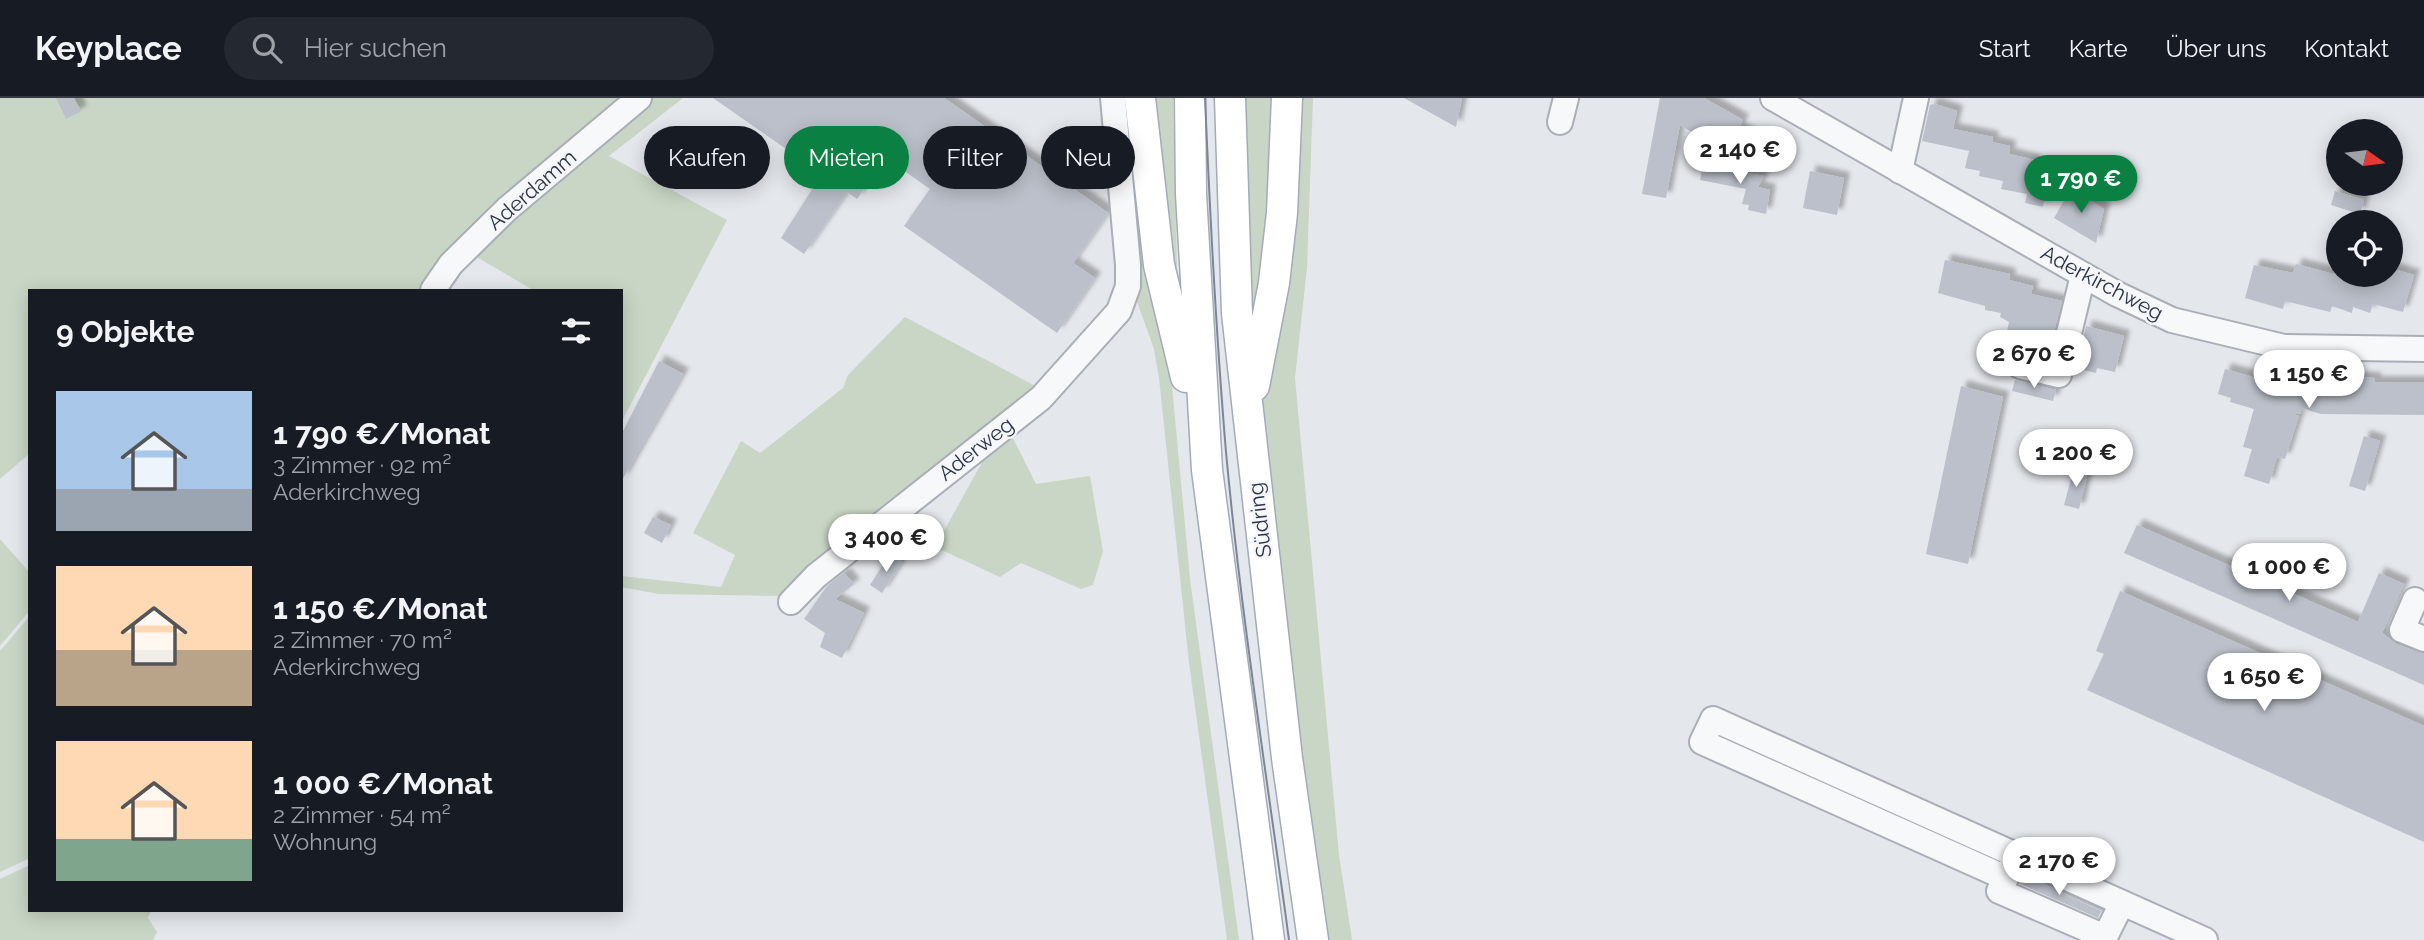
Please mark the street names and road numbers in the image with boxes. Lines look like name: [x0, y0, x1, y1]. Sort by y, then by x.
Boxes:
street label: Aderdamm: [482, 144, 581, 235]
street label: Aderkirchweg: [2037, 240, 2168, 325]
street label: Aderweg: [933, 411, 1018, 486]
street label: Südring: [1242, 481, 1277, 559]

